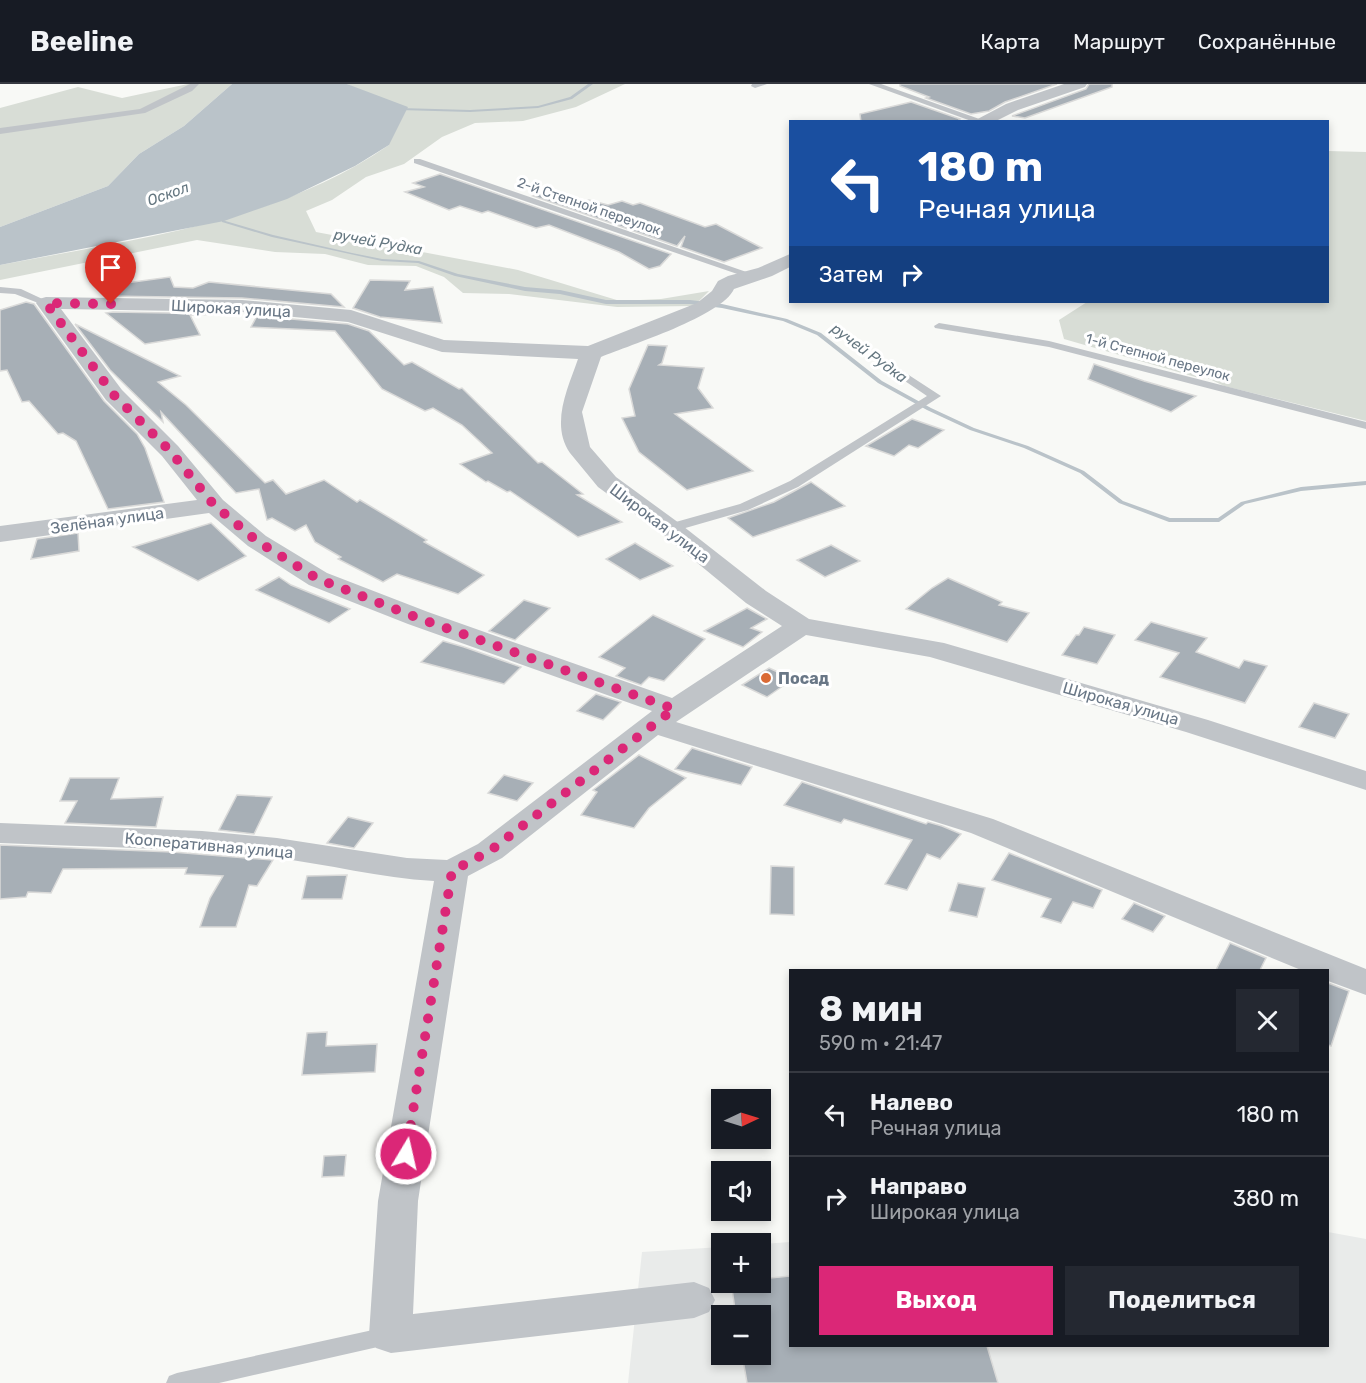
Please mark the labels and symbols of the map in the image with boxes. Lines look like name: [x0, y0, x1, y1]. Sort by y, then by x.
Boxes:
street label: 2-й Степной переулок: [515, 174, 663, 239]
water label: Оскол: [145, 178, 192, 210]
water label: ручей Рудка: [332, 225, 424, 259]
pin: [85, 242, 136, 304]
street label: Широкая улица: [171, 296, 291, 321]
water label: ручей Рудка: [827, 319, 911, 387]
street label: 1-й Степной переулок: [1084, 330, 1232, 385]
street label: Широкая улица: [606, 480, 713, 567]
street label: Зелёная улица: [49, 503, 165, 538]
place label: Посад: [778, 669, 830, 688]
marker: Посад: [759, 671, 773, 685]
street label: Широкая улица: [1061, 678, 1181, 729]
street label: Кооперативная улица: [124, 829, 294, 862]
north arrow: [711, 1089, 771, 1149]
position arrow: [374, 1122, 438, 1186]

